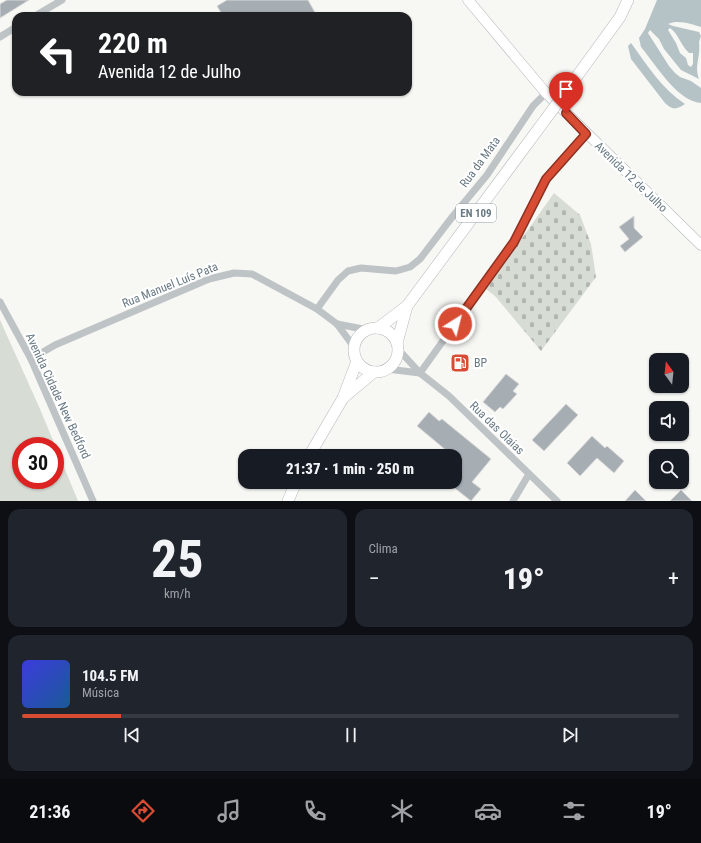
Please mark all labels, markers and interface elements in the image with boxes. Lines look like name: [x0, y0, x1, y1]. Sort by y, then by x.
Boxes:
text: 220 m: [98, 27, 168, 60]
icon: left: [32, 28, 84, 80]
text: Avenida 12 de Julho: [98, 61, 241, 82]
pin: [549, 72, 583, 113]
icon: arrive: [555, 78, 577, 100]
street label: Rua da Mata: [457, 134, 503, 190]
street label: Avenida 12 de Julho: [592, 139, 670, 215]
road number: EN 109: [456, 204, 496, 222]
street label: Rua Manuel Luís Pata: [120, 259, 220, 311]
position arrow: [434, 303, 476, 345]
street label: Avenida Cidade New Bedford: [23, 331, 93, 461]
fuel station icon: BP: [449, 352, 471, 374]
north arrow: [649, 353, 689, 393]
map controls: [649, 353, 689, 489]
place label: BP: [474, 356, 488, 370]
street label: Rua das Olaias: [467, 399, 527, 457]
button: sound: [649, 401, 689, 441]
speed limit sign: 30: [12, 437, 64, 489]
button: search: [649, 449, 689, 489]
text: 21:37 · 1 min · 250 m: [286, 460, 414, 478]
text: 25: [151, 529, 204, 590]
text: Clima: [369, 541, 398, 556]
text: 19°: [503, 561, 545, 596]
text: −: [369, 566, 380, 591]
text: +: [668, 566, 679, 591]
text: km/h: [164, 586, 191, 601]
text: 104.5 FM: [82, 667, 139, 685]
text: Música: [82, 685, 119, 700]
icon: previous: [121, 724, 143, 746]
icon: pause: [340, 724, 362, 746]
icon: next: [559, 724, 581, 746]
icon: directions: [129, 797, 157, 825]
icon: music: [215, 797, 243, 825]
icon: phone: [301, 797, 329, 825]
icon: climate: [388, 797, 416, 825]
icon: car: [474, 797, 502, 825]
icon: filters: [560, 797, 588, 825]
text: 21:36: [29, 801, 70, 822]
text: 19°: [647, 801, 672, 822]

